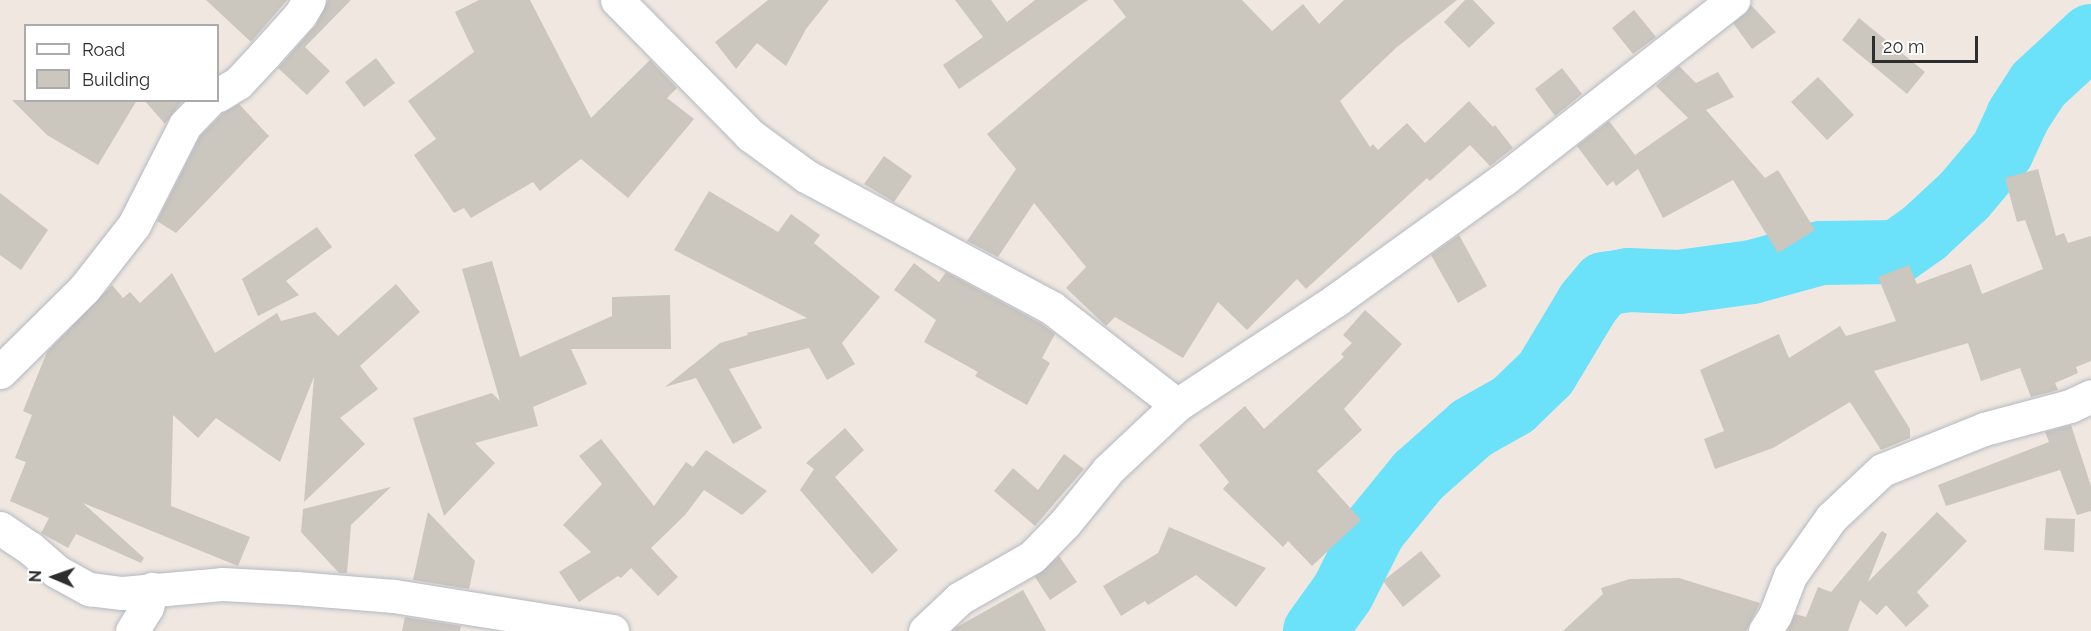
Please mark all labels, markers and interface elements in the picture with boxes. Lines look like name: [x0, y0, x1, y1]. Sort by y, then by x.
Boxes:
legend: [24, 24, 219, 102]
scale bar: [1875, 24, 1982, 62]
text: 20 m: [1883, 36, 1925, 57]
text: Road: [82, 39, 125, 60]
text: Building: [82, 69, 150, 90]
north arrow: [24, 547, 84, 607]
text: N: [26, 570, 45, 583]

